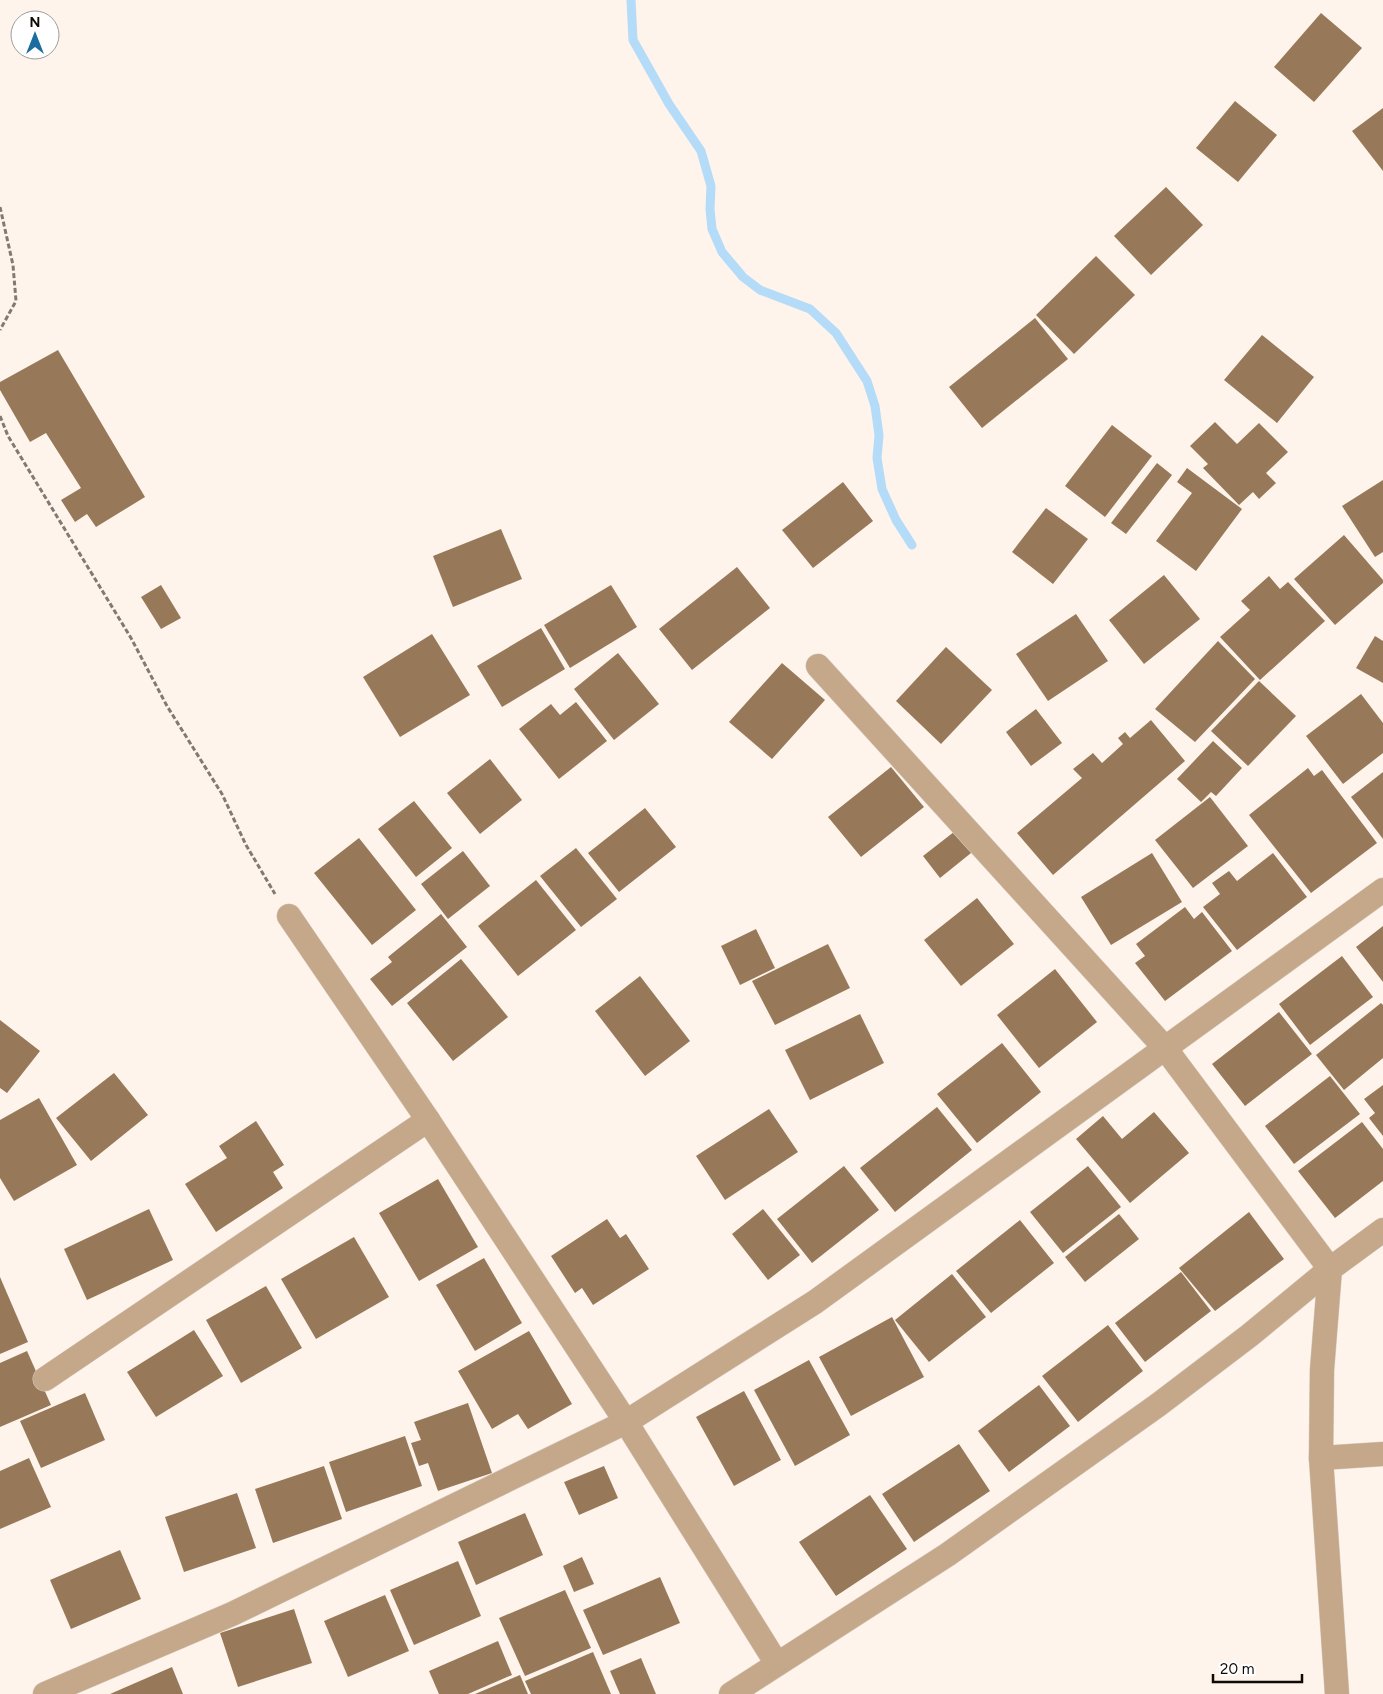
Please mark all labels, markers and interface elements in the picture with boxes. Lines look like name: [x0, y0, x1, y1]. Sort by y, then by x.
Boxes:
north arrow: [10, 10, 60, 60]
text: N: [30, 14, 40, 31]
scale bar: [1213, 1652, 1302, 1684]
text: 20 m: [1220, 1660, 1254, 1678]

